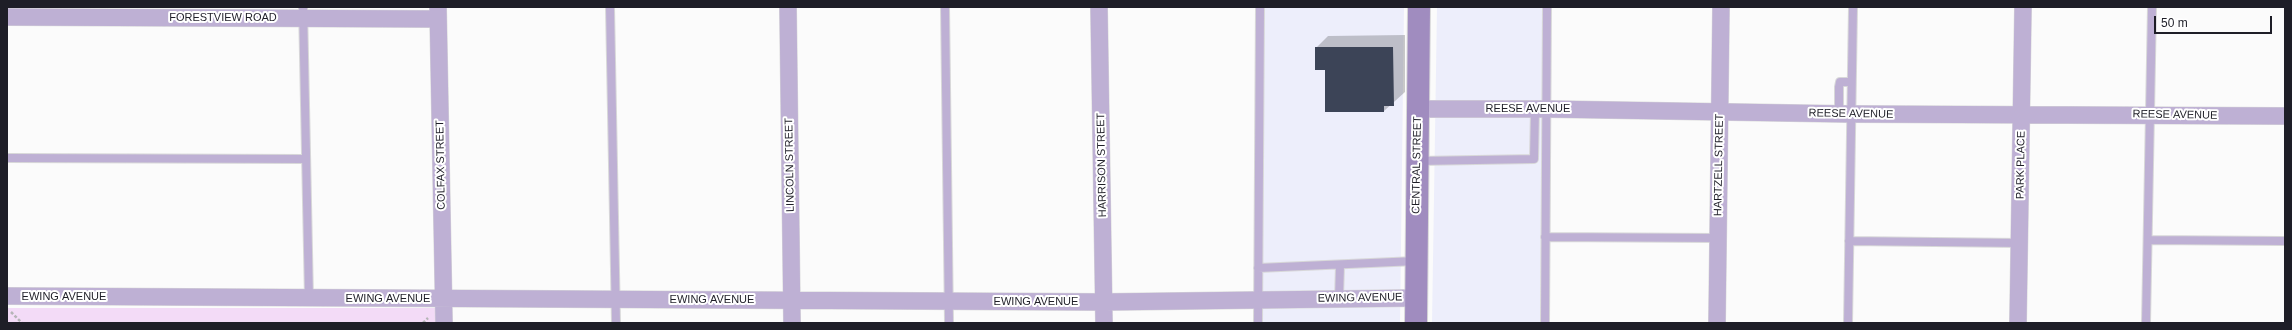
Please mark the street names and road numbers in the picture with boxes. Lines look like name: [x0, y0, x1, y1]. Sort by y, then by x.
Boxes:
street label: FORESTVIEW ROAD: [169, 11, 277, 25]
street label: REESE AVENUE: [1486, 102, 1570, 116]
street label: REESE AVENUE: [1809, 107, 1893, 121]
street label: REESE AVENUE: [2133, 108, 2217, 122]
street label: HARRISON STREET: [1094, 113, 1110, 217]
street label: HARTZELL STREET: [1712, 114, 1726, 216]
street label: CENTRAL STREET: [1410, 116, 1424, 214]
street label: LINCOLN STREET: [783, 118, 797, 212]
street label: COLFAX STREET: [434, 120, 448, 210]
street label: PARK PLACE: [2014, 131, 2028, 199]
street label: EWING AVENUE: [22, 290, 106, 304]
street label: EWING AVENUE: [1318, 291, 1402, 305]
street label: EWING AVENUE: [346, 292, 430, 306]
street label: EWING AVENUE: [670, 293, 754, 307]
street label: EWING AVENUE: [994, 295, 1078, 309]

